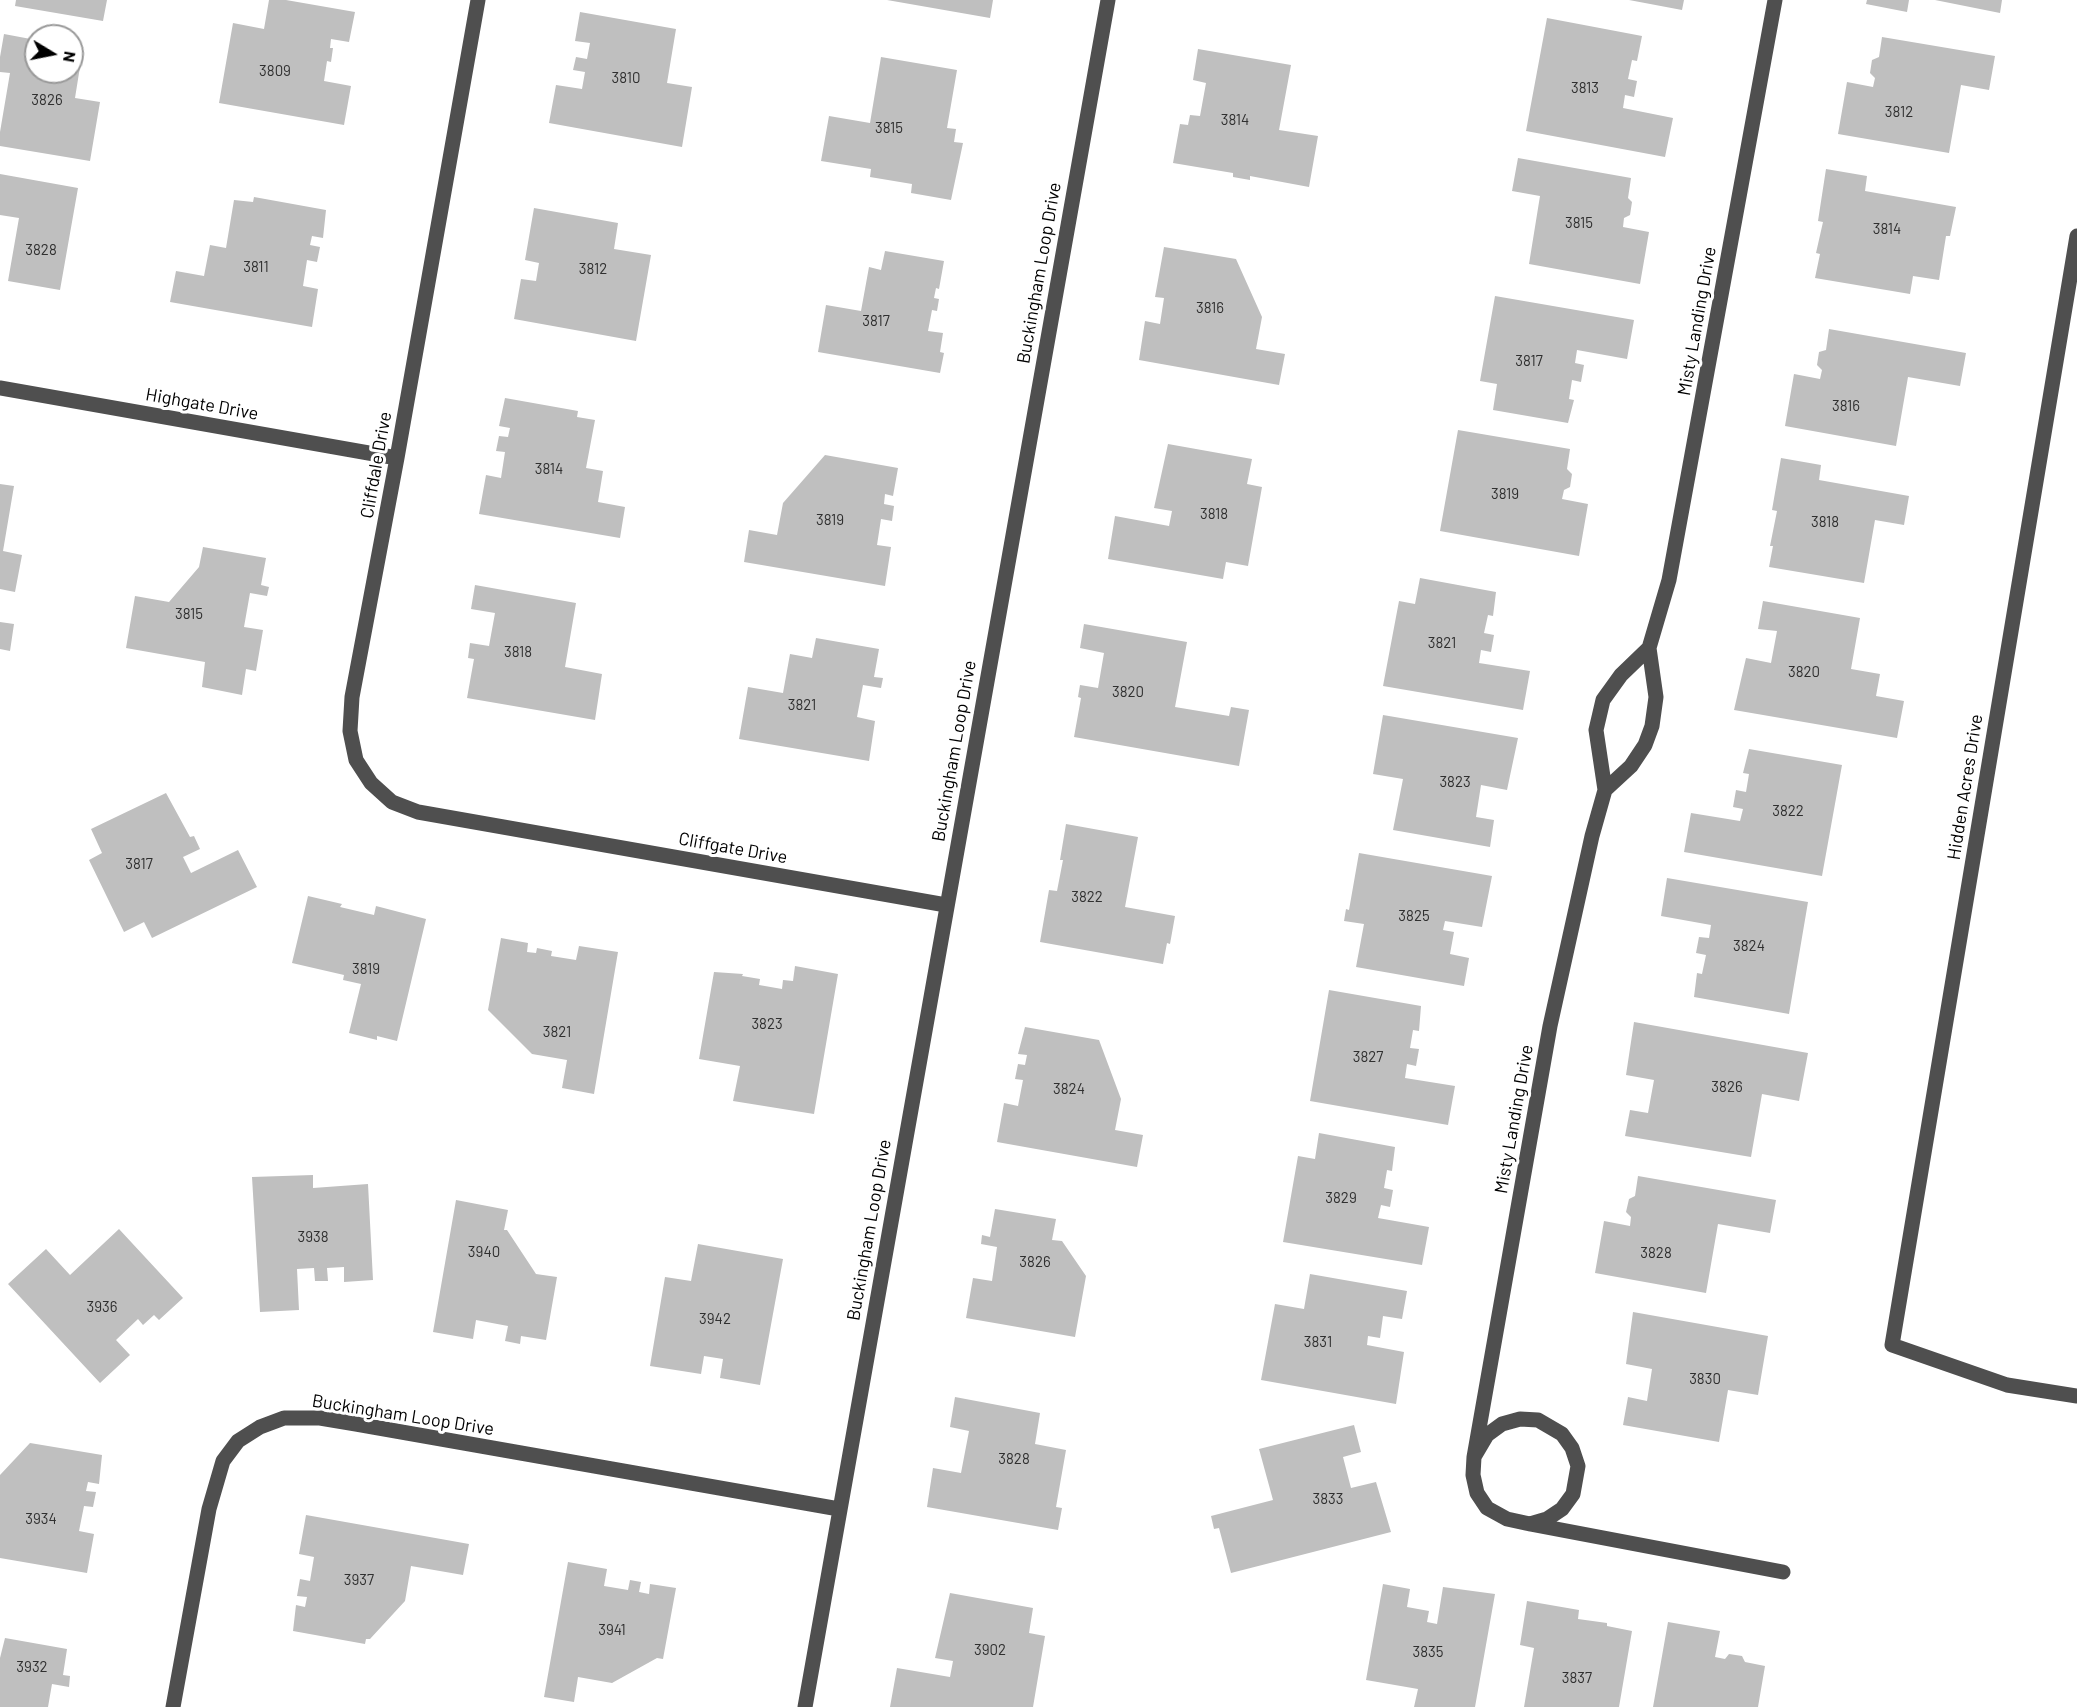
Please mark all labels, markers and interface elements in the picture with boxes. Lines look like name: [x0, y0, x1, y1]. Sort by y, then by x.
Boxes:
north arrow: [24, 24, 84, 84]
text: N: [60, 50, 81, 64]
house number: 3809: [259, 62, 291, 80]
house number: 3810: [612, 69, 640, 87]
house number: 3813: [1571, 79, 1599, 97]
house number: 3826: [31, 91, 63, 109]
house number: 3812: [1885, 103, 1913, 121]
house number: 3814: [1221, 111, 1249, 129]
house number: 3815: [875, 119, 903, 137]
street label: Buckingham Loop Drive: [1012, 181, 1066, 365]
house number: 3815: [1565, 214, 1593, 232]
house number: 3814: [1873, 220, 1901, 238]
house number: 3828: [25, 241, 57, 259]
street label: Misty Landing Drive: [1673, 245, 1721, 397]
house number: 3811: [243, 258, 269, 276]
house number: 3812: [579, 260, 607, 278]
house number: 3816: [1196, 299, 1224, 317]
house number: 3817: [862, 312, 890, 330]
house number: 3817: [1515, 352, 1543, 370]
street label: Highgate Drive: [144, 383, 260, 425]
house number: 3816: [1832, 397, 1860, 415]
street label: Cliffdale Drive: [356, 410, 396, 520]
house number: 3814: [535, 460, 563, 478]
house number: 3819: [1491, 485, 1519, 503]
house number: 3818: [1200, 505, 1228, 523]
house number: 3819: [816, 511, 844, 529]
house number: 3818: [1811, 513, 1839, 531]
house number: 3815: [175, 605, 203, 623]
house number: 3821: [1428, 634, 1456, 652]
house number: 3818: [504, 643, 532, 661]
street label: Buckingham Loop Drive: [927, 659, 981, 843]
house number: 3820: [1788, 663, 1820, 681]
house number: 3820: [1112, 683, 1144, 701]
house number: 3821: [788, 696, 816, 714]
street label: Hidden Acres Drive: [1943, 713, 1987, 861]
house number: 3823: [1439, 773, 1471, 791]
house number: 3822: [1772, 802, 1804, 820]
street label: Cliffgate Drive: [677, 828, 789, 868]
house number: 3817: [125, 855, 153, 873]
house number: 3822: [1071, 888, 1103, 906]
house number: 3825: [1398, 907, 1430, 925]
house number: 3824: [1733, 937, 1765, 955]
house number: 3819: [352, 960, 380, 978]
house number: 3823: [751, 1015, 783, 1033]
house number: 3821: [543, 1023, 571, 1041]
street label: Misty Landing Drive: [1490, 1043, 1538, 1195]
house number: 3827: [1353, 1048, 1383, 1066]
house number: 3826: [1711, 1078, 1743, 1096]
house number: 3824: [1053, 1080, 1085, 1098]
street label: Buckingham Loop Drive: [842, 1138, 896, 1322]
house number: 3829: [1325, 1189, 1357, 1207]
house number: 3938: [297, 1228, 329, 1246]
house number: 3940: [468, 1243, 500, 1261]
house number: 3828: [1640, 1244, 1672, 1262]
house number: 3826: [1019, 1253, 1051, 1271]
house number: 3936: [87, 1298, 117, 1316]
house number: 3942: [699, 1310, 731, 1328]
house number: 3831: [1304, 1333, 1332, 1351]
house number: 3830: [1689, 1370, 1721, 1388]
street label: Buckingham Loop Drive: [311, 1390, 495, 1440]
house number: 3828: [998, 1450, 1030, 1468]
house number: 3833: [1313, 1490, 1343, 1508]
house number: 3934: [25, 1510, 57, 1528]
house number: 3937: [344, 1571, 374, 1589]
house number: 3941: [598, 1621, 626, 1639]
house number: 3902: [974, 1641, 1006, 1659]
house number: 3835: [1413, 1643, 1443, 1661]
house number: 3932: [16, 1658, 48, 1676]
house number: 3837: [1562, 1669, 1592, 1687]

